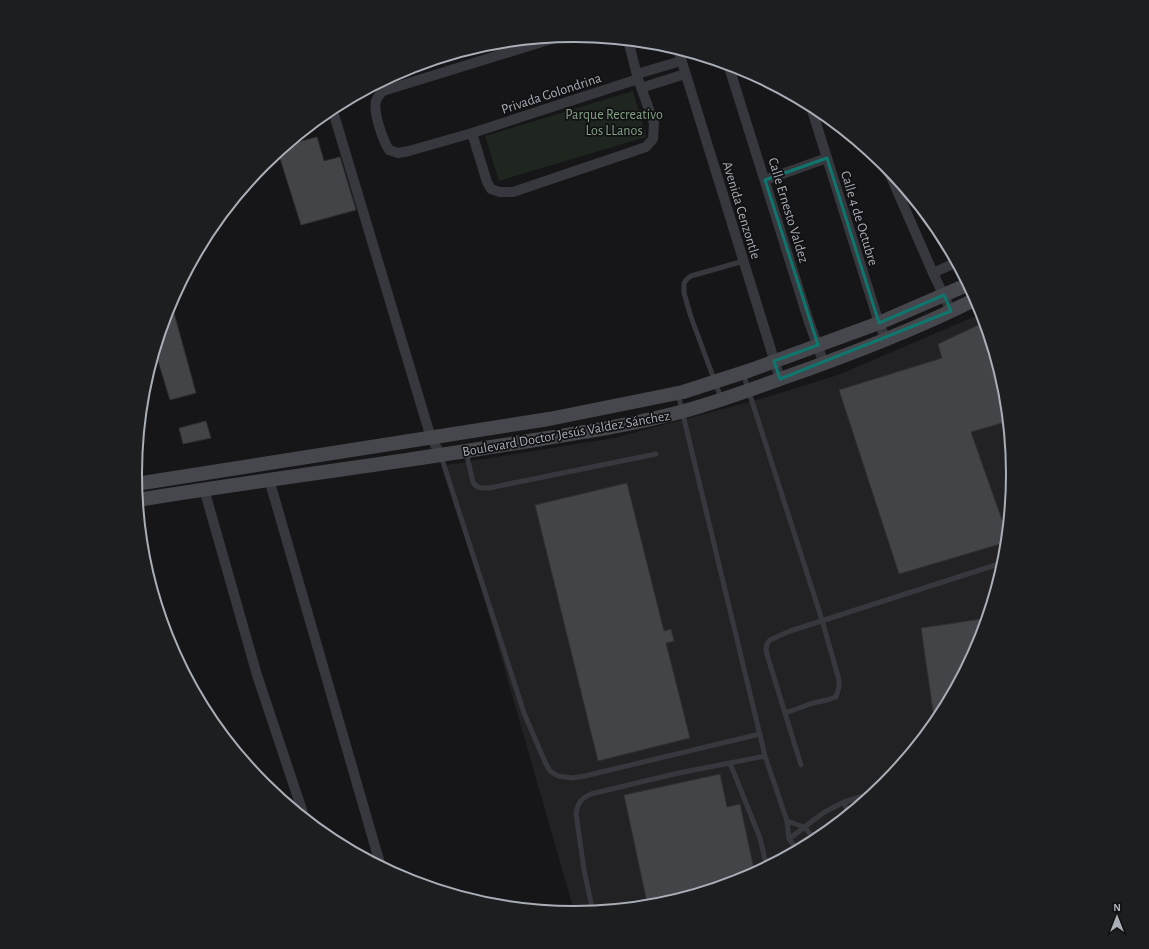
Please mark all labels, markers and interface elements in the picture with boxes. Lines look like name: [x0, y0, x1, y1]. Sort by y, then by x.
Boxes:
street label: Privada Golondrina: [499, 71, 604, 117]
park label: Parque Recreativo Los LLanos: [565, 108, 663, 138]
street label: Calle Ernesto Valdez: [765, 156, 811, 265]
street label: Avenida Cenzontle: [720, 160, 763, 261]
street label: Calle 4 de Octubre: [838, 169, 880, 267]
street label: Boulevard Doctor Jesús Valdez Sánchez: [461, 409, 671, 459]
north arrow: [1097, 897, 1137, 937]
text: N: [1113, 902, 1121, 913]

